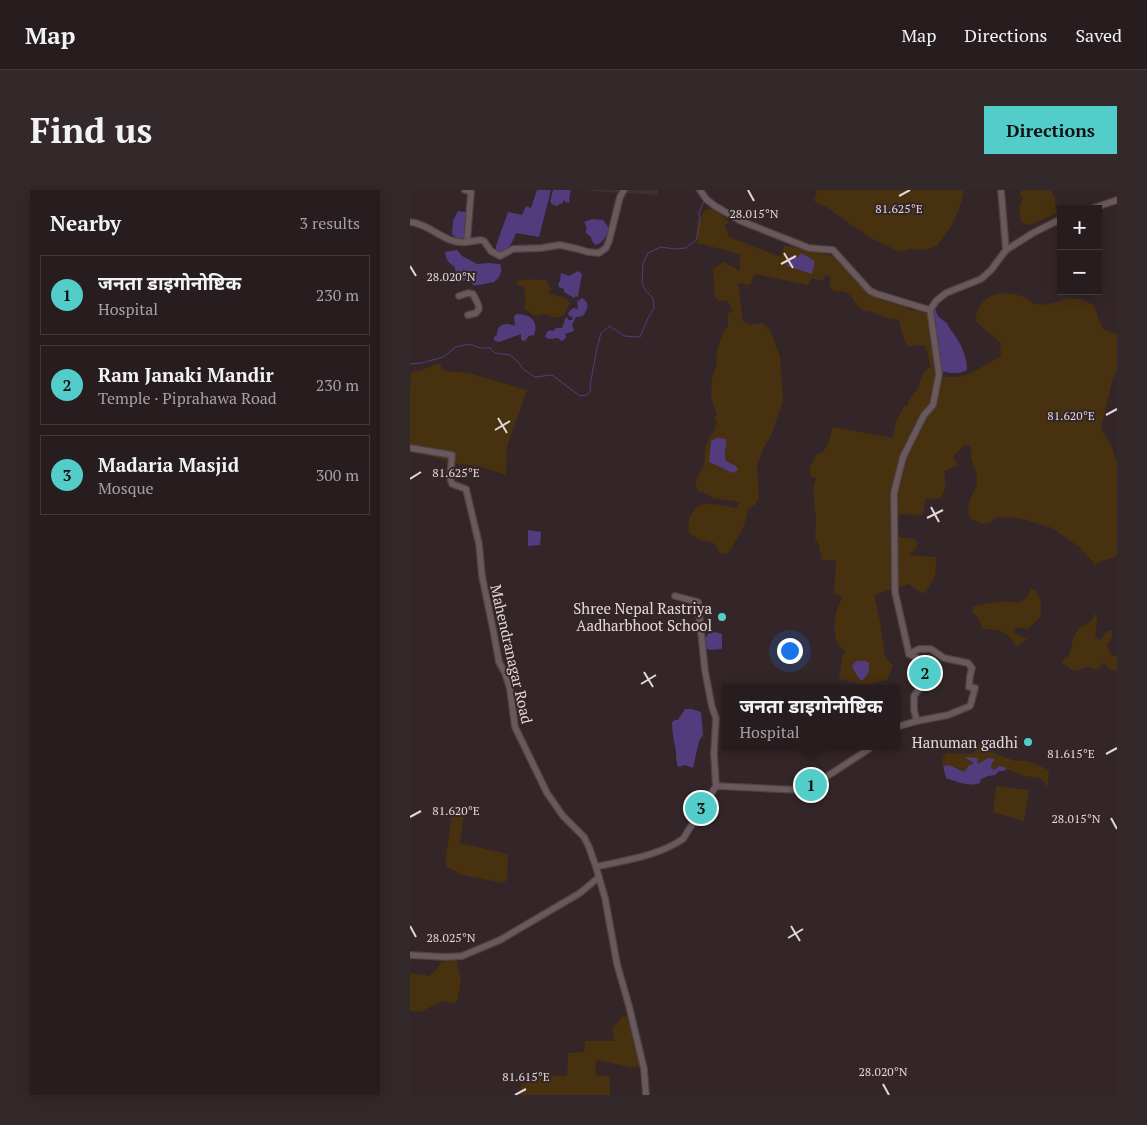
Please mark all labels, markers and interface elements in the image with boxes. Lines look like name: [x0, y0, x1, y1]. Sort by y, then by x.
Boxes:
text: Map: [25, 19, 75, 51]
text: Map: [901, 23, 936, 47]
text: Directions: [964, 23, 1047, 47]
text: Saved: [1075, 23, 1122, 47]
button: Directions: [984, 106, 1117, 154]
text: Find us: [30, 107, 152, 153]
text: 81.625°E: [875, 201, 923, 216]
map controls: [1057, 205, 1102, 295]
button: +: [1057, 205, 1102, 250]
text: 28.015°N: [729, 206, 779, 221]
text: Nearby: [50, 209, 121, 237]
text: 3 results: [300, 212, 360, 234]
button: −: [1057, 250, 1102, 295]
text: 28.020°N: [426, 269, 476, 284]
text: जनता डाइगोनोष्टिक: [98, 270, 241, 295]
text: 1: [62, 284, 72, 306]
text: 230 m: [316, 284, 359, 306]
text: Hospital: [98, 298, 158, 320]
text: Ram Janaki Mandir: [98, 362, 274, 387]
text: 2: [62, 374, 72, 396]
text: 230 m: [316, 374, 359, 396]
text: Temple · Piprahawa Road: [98, 387, 277, 409]
text: 81.620°E: [1047, 408, 1095, 423]
text: Madaria Masjid: [98, 452, 239, 477]
text: 3: [62, 464, 72, 486]
text: 300 m: [316, 464, 359, 486]
text: 81.625°E: [432, 465, 480, 480]
text: Mosque: [98, 477, 154, 499]
street label: Mahendranagar Road: [486, 582, 538, 726]
place label: Shree Nepal Rastriya Aadharbhoot School: [573, 598, 712, 635]
marker: Shree Nepal Rastriya Aadharbhoot School: [716, 611, 728, 623]
your location: [777, 638, 803, 664]
pin: 2: [909, 654, 941, 692]
popup: [722, 685, 900, 750]
text: जनता डाइगोनोष्टिक: [739, 693, 883, 718]
text: Hospital: [739, 721, 800, 743]
place label: Hanuman gadhi: [912, 732, 1018, 752]
marker: Hanuman gadhi: [1022, 736, 1034, 748]
text: 81.615°E: [1047, 746, 1095, 761]
pin: 1: [795, 766, 827, 804]
pin: 3: [685, 789, 717, 827]
text: 81.620°E: [432, 803, 480, 818]
text: 28.015°N: [1051, 811, 1101, 826]
text: 28.025°N: [426, 930, 476, 945]
text: 28.020°N: [858, 1064, 908, 1079]
text: 81.615°E: [502, 1069, 550, 1084]

